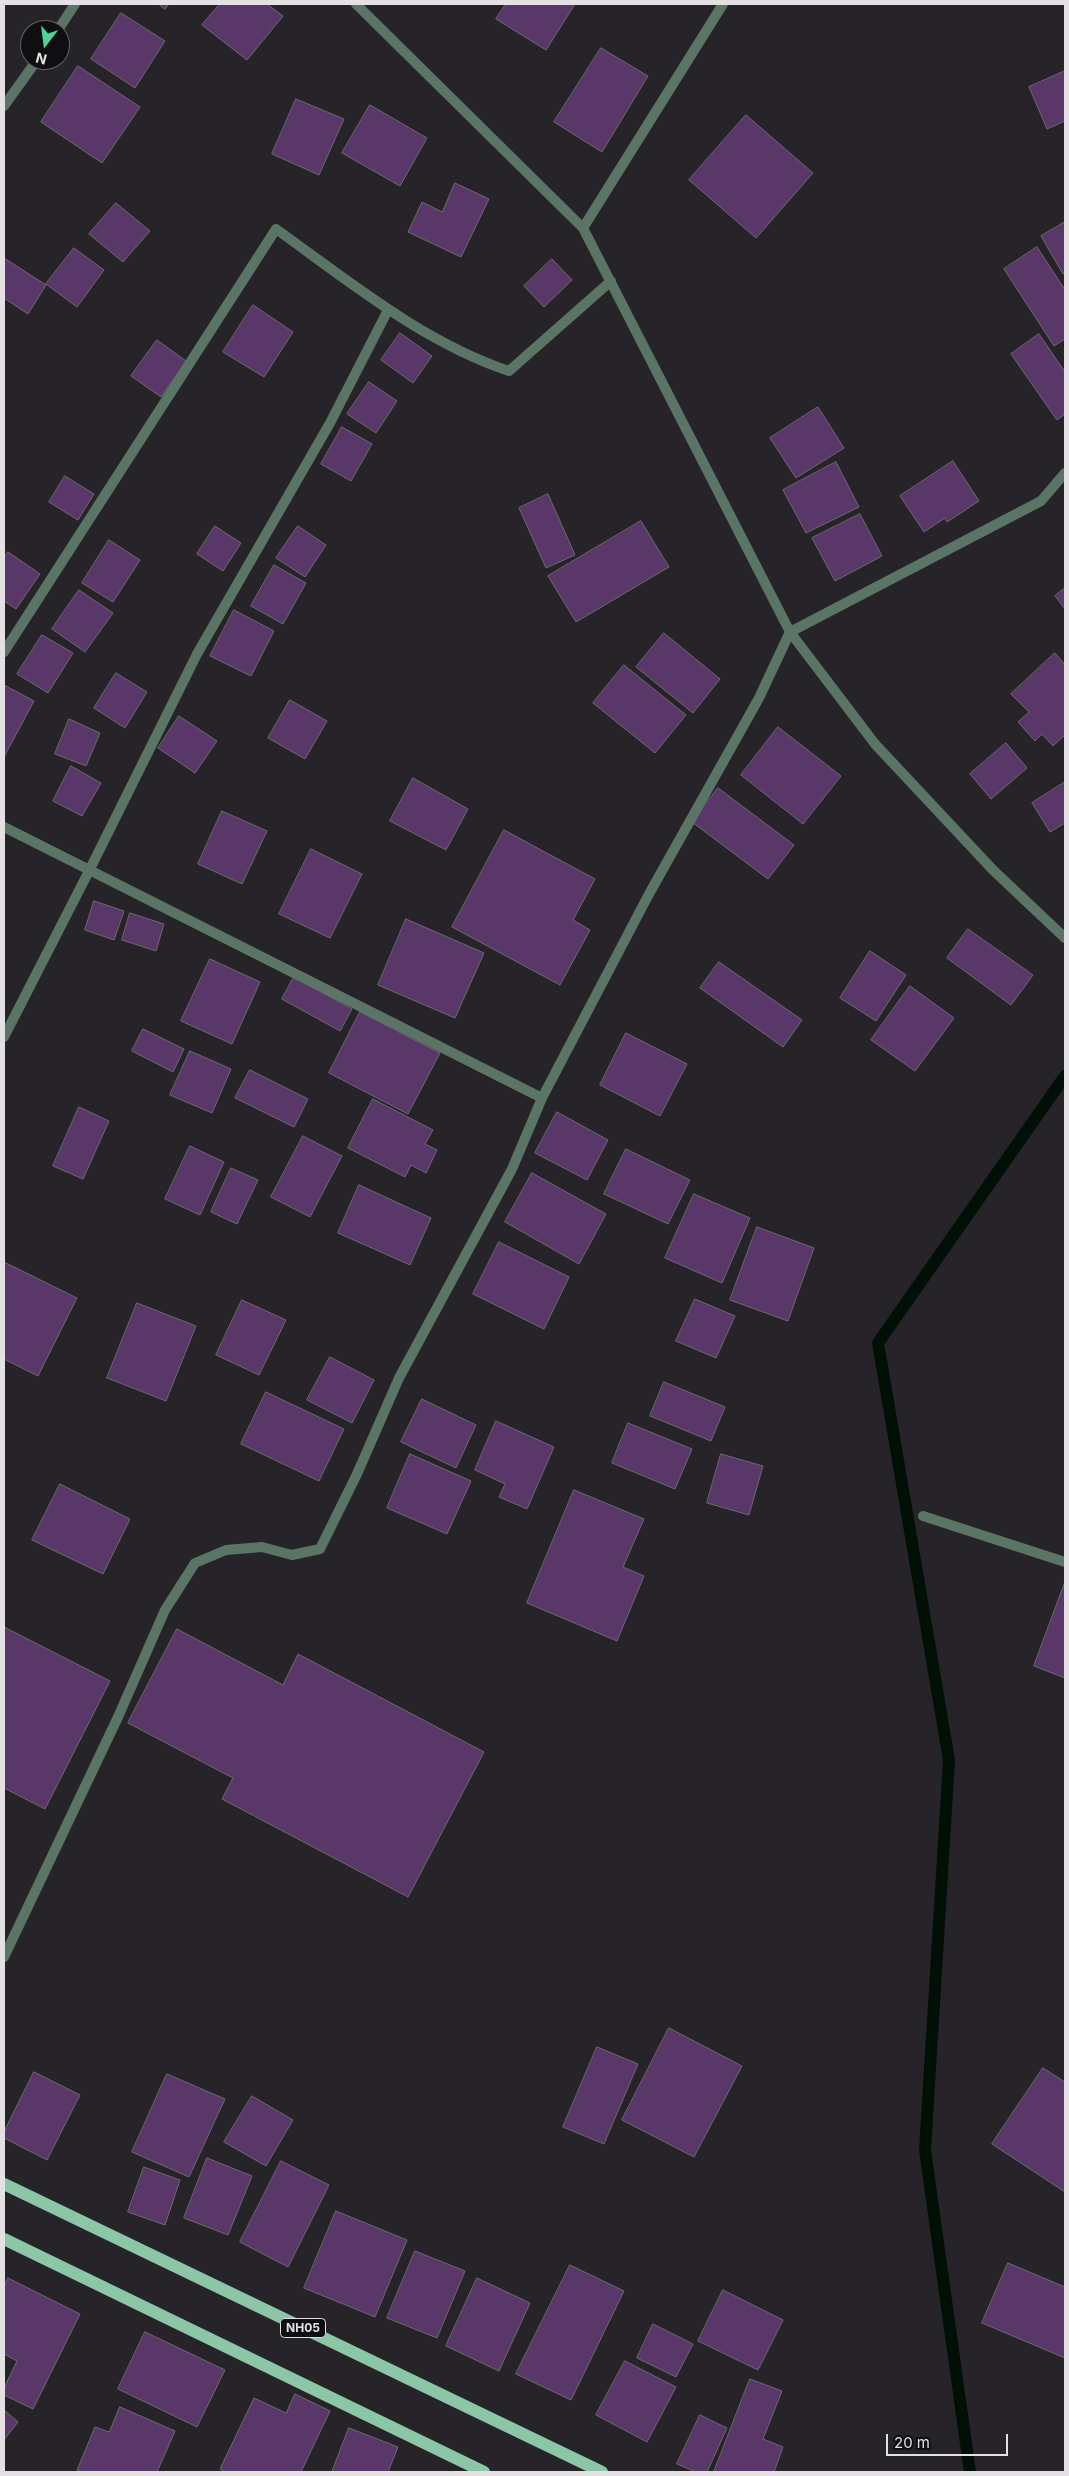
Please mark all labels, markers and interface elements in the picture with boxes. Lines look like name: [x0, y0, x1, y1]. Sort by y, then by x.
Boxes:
north arrow: [20, 20, 70, 70]
text: N: [34, 49, 49, 69]
road number: NH05: [280, 2318, 326, 2338]
scale bar: [889, 2424, 1012, 2456]
text: 20 m: [894, 2433, 930, 2452]

